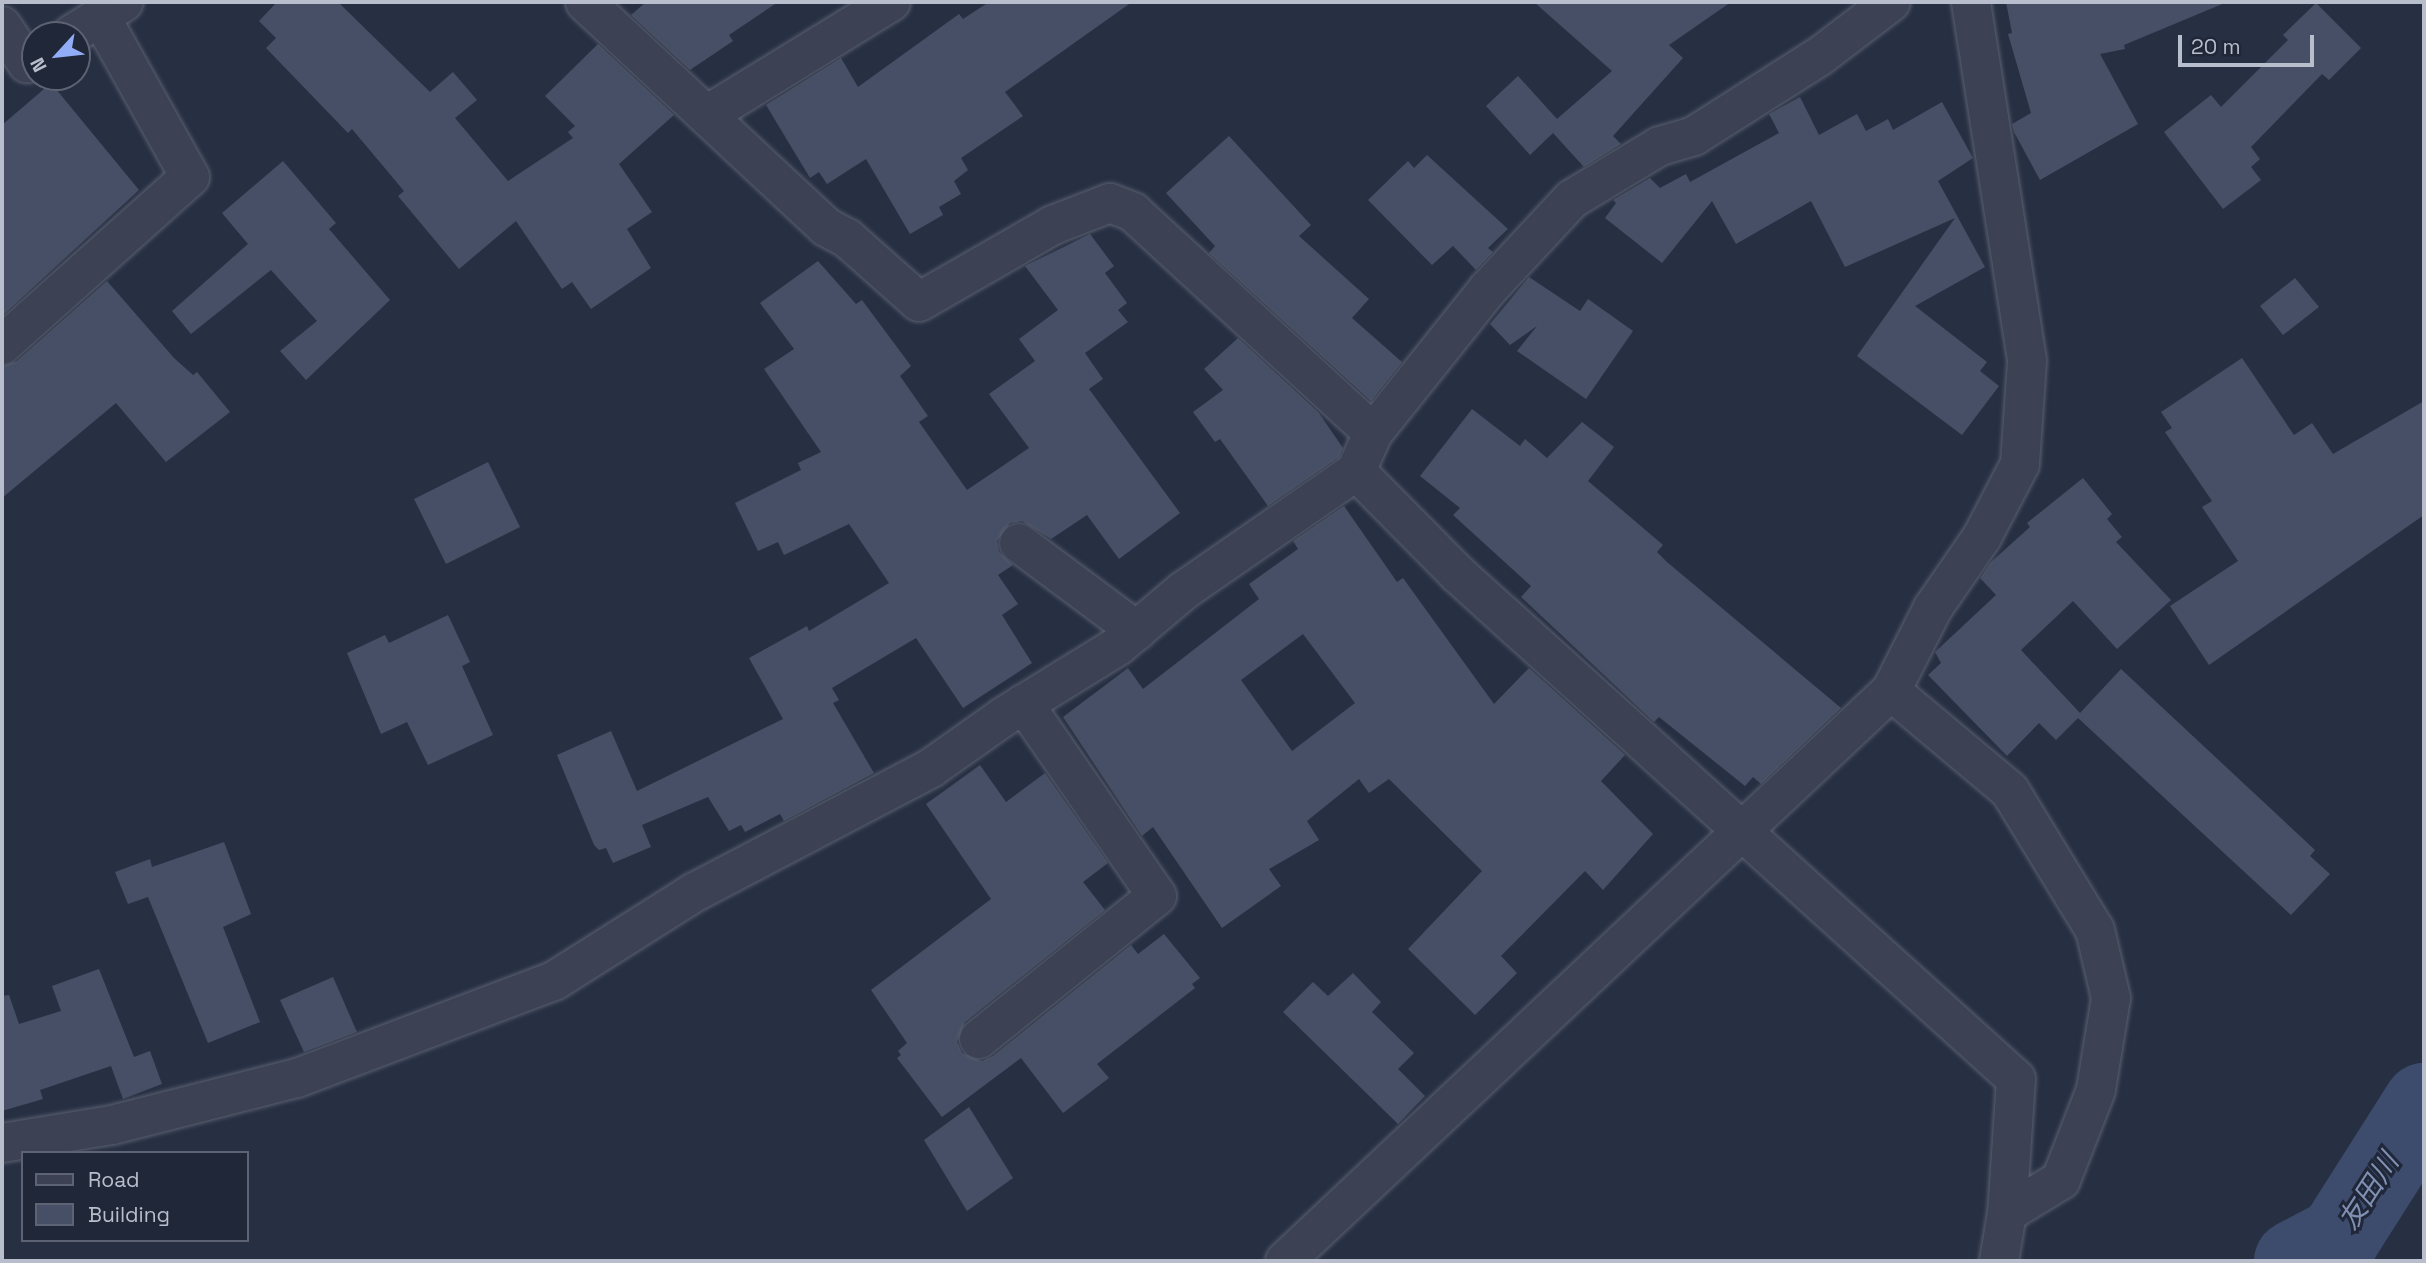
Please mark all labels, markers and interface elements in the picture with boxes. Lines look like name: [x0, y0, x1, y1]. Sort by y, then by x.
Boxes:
north arrow: [21, 21, 91, 91]
scale bar: [2181, 21, 2318, 65]
text: 20 m: [2191, 33, 2241, 60]
text: N: [25, 54, 53, 76]
water label: 友田川: [2331, 1147, 2405, 1235]
legend: [21, 1151, 248, 1242]
text: Road: [88, 1166, 140, 1193]
text: Building: [88, 1201, 170, 1228]

